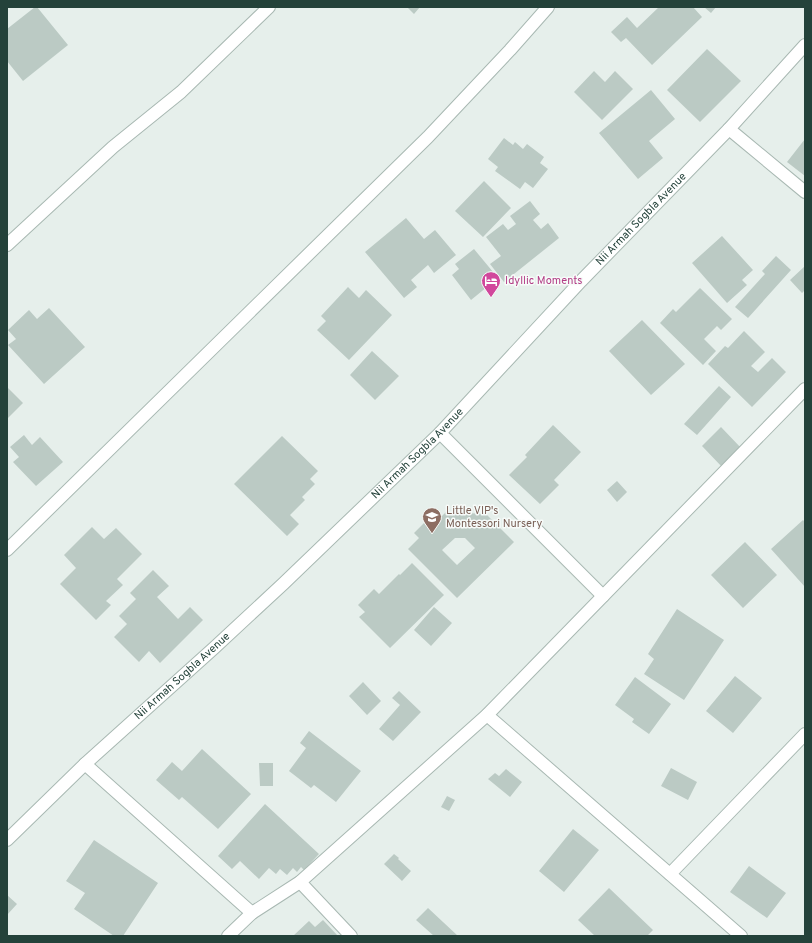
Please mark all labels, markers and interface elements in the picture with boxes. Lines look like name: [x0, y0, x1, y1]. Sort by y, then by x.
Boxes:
street label: Nii Armah Sogbla Avenue: [593, 170, 690, 268]
hotel icon: Idyllic Moments: [480, 270, 502, 298]
place label: Idyllic Moments: [505, 274, 583, 288]
street label: Nii Armah Sogbla Avenue: [369, 405, 467, 502]
place label: Little VIP's Montessori Nursery: [446, 504, 542, 531]
school or university icon: Little VIP's Montessori Nursery: [421, 506, 443, 534]
street label: Nii Armah Sogbla Avenue: [132, 629, 233, 723]

